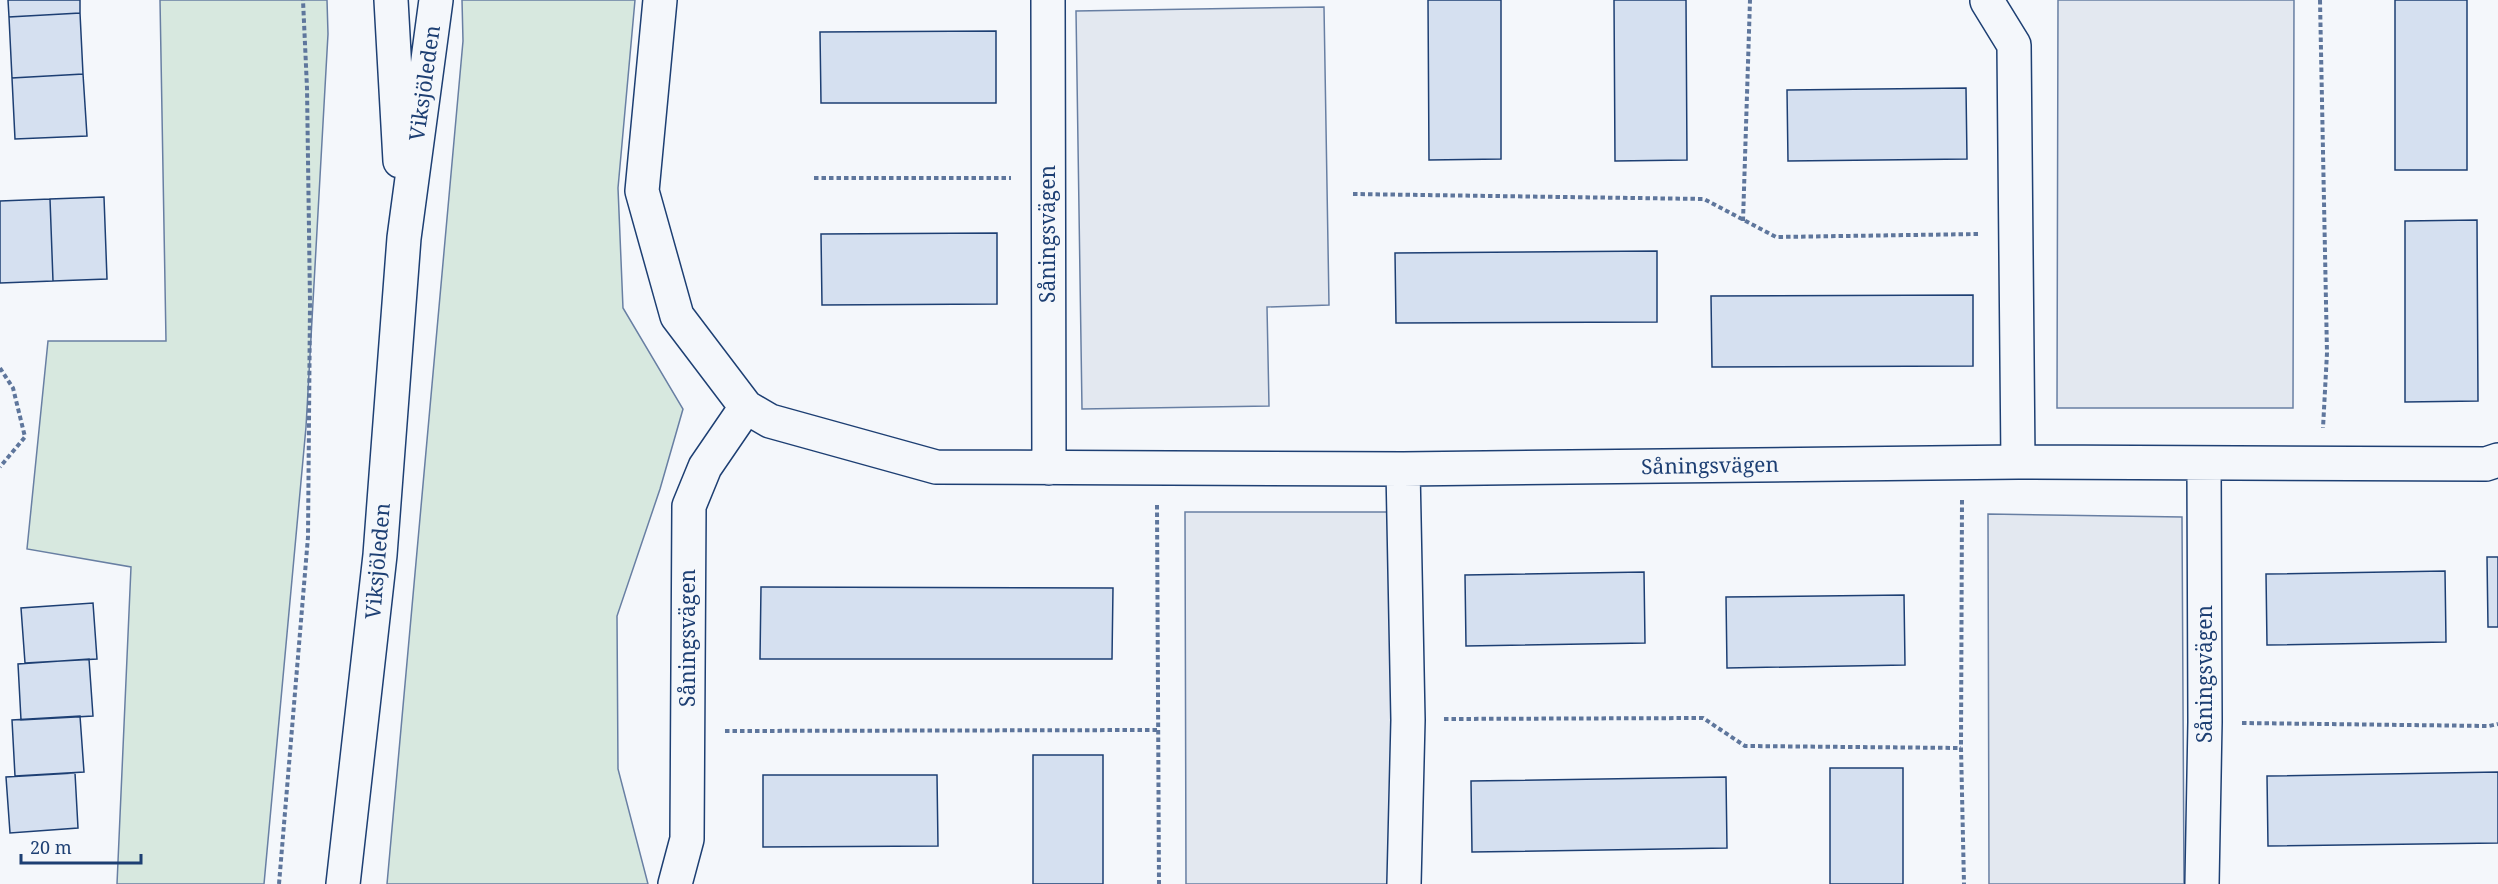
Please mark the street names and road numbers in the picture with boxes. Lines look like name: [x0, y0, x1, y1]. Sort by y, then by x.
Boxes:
street label: Viksjöleden: [402, 23, 446, 142]
street label: Såningsvägen: [1033, 165, 1061, 303]
street label: Såningsvägen: [1641, 450, 1779, 480]
street label: Viksjöleden: [358, 502, 396, 620]
street label: Såningsvägen: [673, 569, 701, 707]
street label: Såningsvägen: [2190, 605, 2218, 743]

